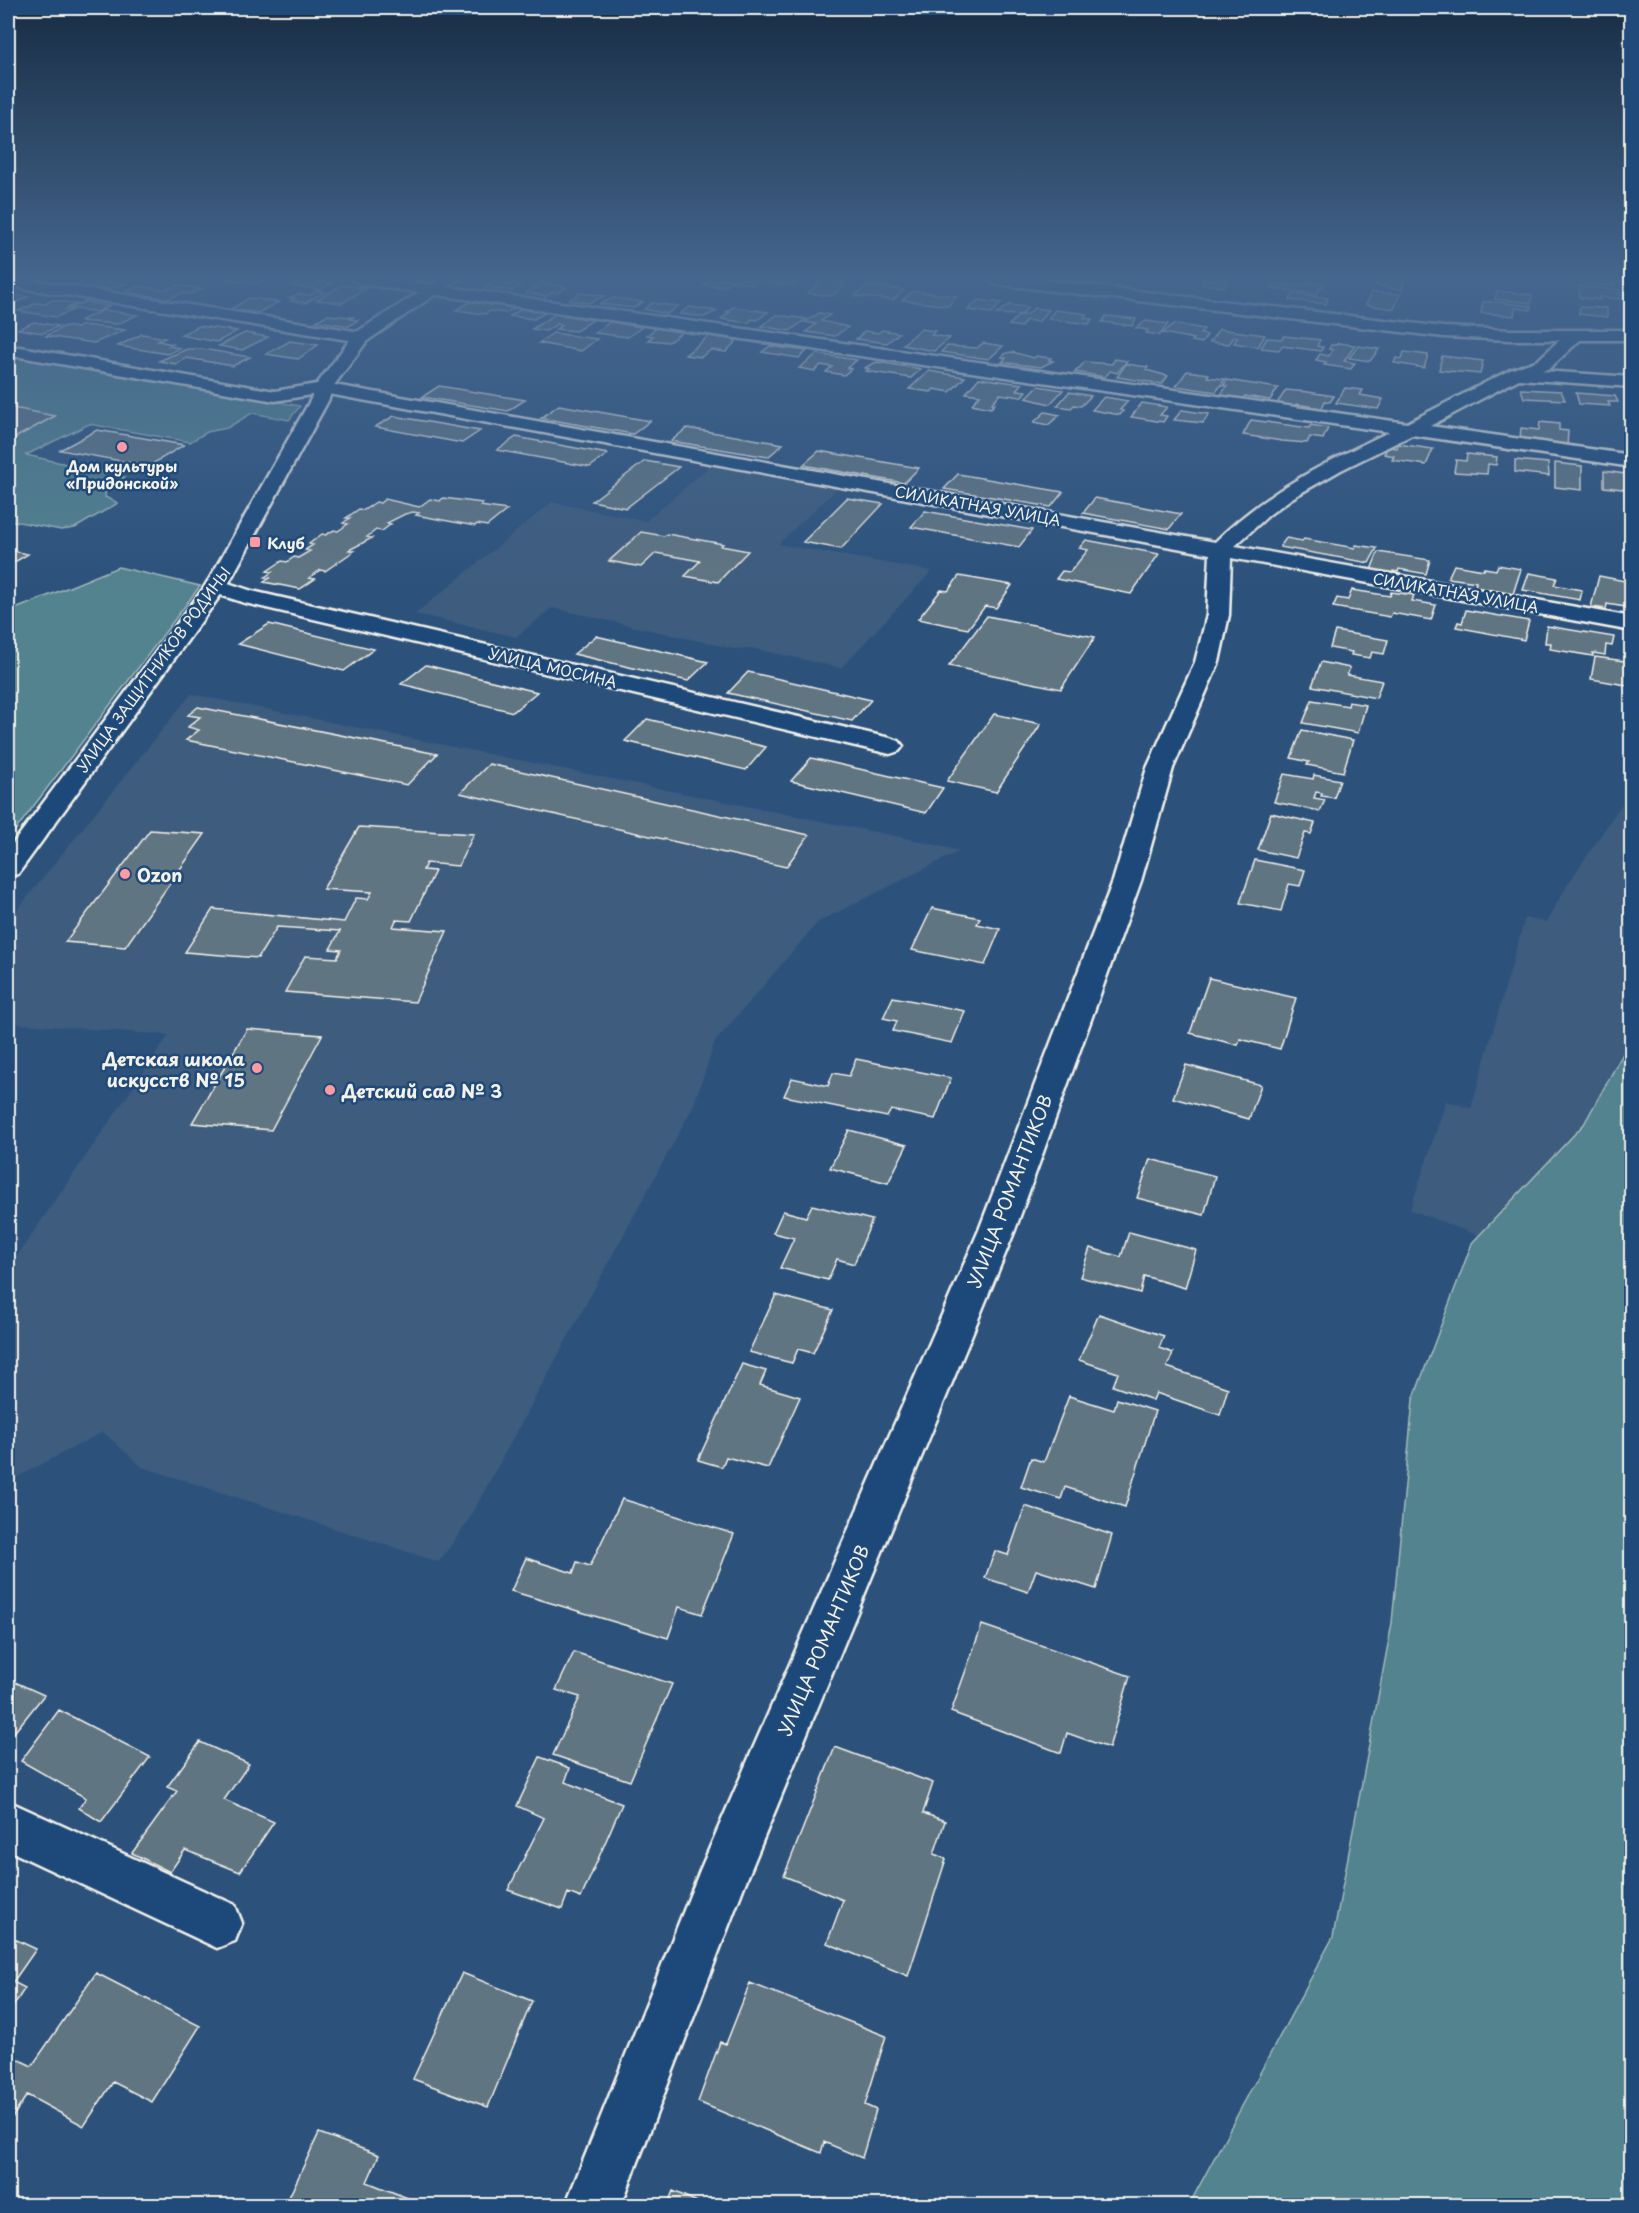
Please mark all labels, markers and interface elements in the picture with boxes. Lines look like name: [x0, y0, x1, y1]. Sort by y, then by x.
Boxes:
marker: Дом культуры «Придонской»: [115, 440, 129, 454]
place label: Дом культуры «Придонской»: [66, 454, 178, 494]
street label: СИЛИКАТНАЯ УЛИЦА: [893, 479, 1063, 531]
place label: Клуб: [267, 531, 305, 554]
marker: Клуб: [248, 535, 262, 549]
street label: УЛИЦА ЗАЩИТНИКОВ РОДИНЫ: [70, 561, 236, 777]
street label: СИЛИКАТНАЯ УЛИЦА: [1371, 566, 1541, 618]
street label: УЛИЦА МОСИНА: [486, 641, 620, 693]
place label: Ozon: [137, 861, 182, 888]
marker: Ozon: [118, 867, 132, 881]
place label: Детская школа искусств № 15: [102, 1045, 245, 1093]
marker: Детская школа искусств № 15: [250, 1061, 264, 1075]
place label: Детский сад № 3: [341, 1077, 502, 1104]
marker: Детский сад № 3: [323, 1083, 337, 1097]
street label: УЛИЦА РОМАНТИКОВ: [960, 1090, 1058, 1292]
street label: УЛИЦА РОМАНТИКОВ: [771, 1540, 875, 1740]

